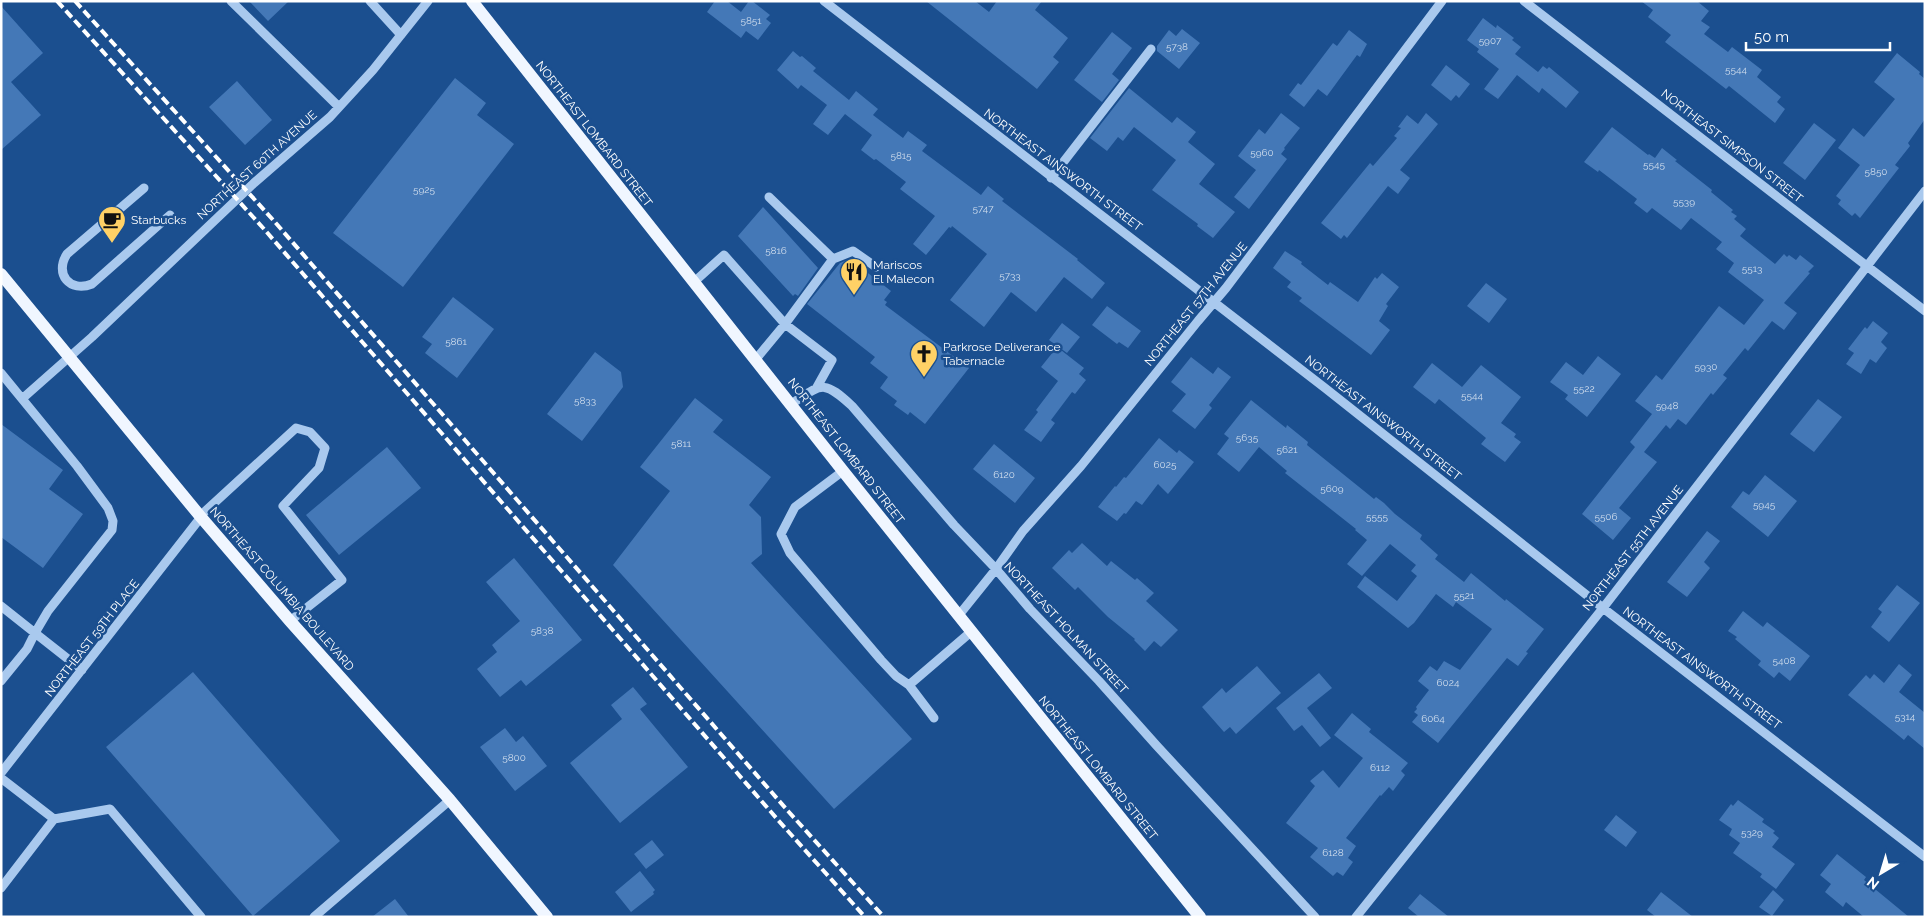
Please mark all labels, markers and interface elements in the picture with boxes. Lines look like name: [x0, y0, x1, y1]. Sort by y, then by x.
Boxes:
house number: 5851: [740, 15, 762, 26]
scale bar: [1746, 20, 1890, 52]
text: 50 m: [1754, 28, 1789, 46]
house number: 5907: [1479, 35, 1502, 46]
house number: 5738: [1166, 41, 1188, 52]
street label: NORTHEAST LOMBARD STREET: [533, 58, 656, 210]
house number: 5544: [1725, 64, 1747, 75]
street label: NORTHEAST SIMPSON STREET: [1658, 86, 1806, 206]
street label: NORTHEAST AINSWORTH STREET: [981, 106, 1145, 235]
street label: NORTHEAST 60TH AVENUE: [194, 108, 320, 222]
house number: 5960: [1250, 147, 1274, 158]
house number: 5815: [890, 150, 912, 161]
house number: 5545: [1643, 159, 1665, 170]
house number: 5850: [1865, 166, 1887, 177]
house number: 5925: [413, 184, 436, 195]
house number: 5539: [1673, 196, 1695, 207]
house number: 5747: [972, 203, 994, 214]
cafe icon: Starbucks: [97, 205, 127, 244]
place label: Starbucks: [131, 213, 186, 227]
street label: NORTHEAST 57TH AVENUE: [1142, 239, 1250, 369]
house number: 5816: [765, 245, 787, 256]
restaurant icon: Mariscos El Malecon: [839, 257, 869, 296]
place label: Mariscos El Malecon: [873, 258, 934, 286]
house number: 5513: [1742, 263, 1762, 274]
house number: 5733: [999, 270, 1021, 281]
house number: 5861: [445, 336, 468, 347]
church icon: Parkrose Deliverance Tabernacle: [909, 339, 939, 378]
place label: Parkrose Deliverance Tabernacle: [943, 340, 1061, 368]
street label: NORTHEAST AINSWORTH STREET: [1302, 353, 1464, 484]
house number: 5930: [1695, 361, 1717, 372]
street label: NORTHEAST LOMBARD STREET: [785, 375, 908, 527]
house number: 5522: [1573, 383, 1595, 394]
house number: 5544: [1461, 390, 1483, 401]
house number: 5833: [574, 395, 596, 406]
house number: 5948: [1656, 400, 1678, 411]
house number: 5635: [1236, 432, 1259, 443]
house number: 5811: [671, 438, 692, 449]
house number: 5621: [1277, 444, 1298, 455]
house number: 6025: [1154, 459, 1177, 470]
house number: 6120: [993, 469, 1015, 480]
house number: 5609: [1320, 483, 1344, 494]
street label: NORTHEAST 55TH AVENUE: [1580, 483, 1686, 613]
house number: 5945: [1753, 499, 1776, 510]
street label: NORTHEAST COLUMBIA BOULEVARD: [207, 504, 357, 674]
house number: 5555: [1366, 511, 1388, 522]
house number: 5506: [1594, 511, 1618, 522]
street label: NORTHEAST HOLMAN STREET: [1001, 559, 1131, 697]
street label: NORTHEAST 59TH PLACE: [42, 577, 142, 699]
house number: 5521: [1454, 590, 1475, 601]
street label: NORTHEAST AINSWORTH STREET: [1620, 604, 1784, 733]
house number: 5838: [531, 625, 553, 636]
house number: 5408: [1773, 655, 1796, 666]
house number: 6024: [1437, 677, 1460, 688]
street label: NORTHEAST LOMBARD STREET: [1036, 693, 1161, 843]
house number: 5314: [1895, 711, 1916, 722]
house number: 6064: [1421, 713, 1445, 724]
house number: 5800: [502, 752, 526, 763]
house number: 6112: [1370, 762, 1390, 773]
house number: 5329: [1741, 827, 1763, 838]
house number: 6128: [1322, 847, 1344, 858]
north arrow: [1856, 848, 1906, 898]
text: N: [1864, 874, 1882, 893]

